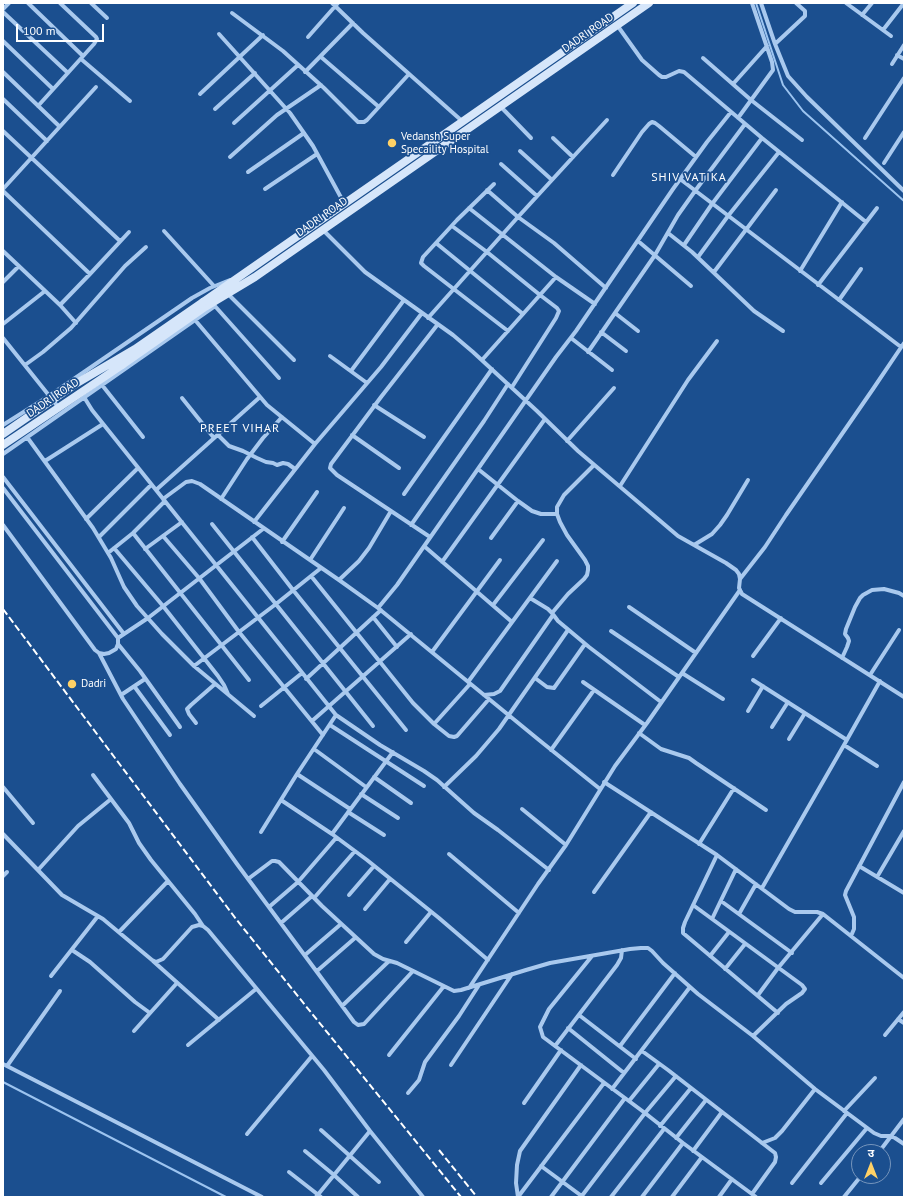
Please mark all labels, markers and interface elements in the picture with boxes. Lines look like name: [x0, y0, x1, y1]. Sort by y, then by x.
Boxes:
street label: DADRI ROAD: [560, 10, 616, 56]
scale bar: [18, 16, 106, 42]
text: 100 m: [23, 23, 56, 38]
place label: Vedansh Super Specaility Hospital: [401, 130, 489, 156]
marker: Vedansh Super Specaility Hospital: [386, 137, 398, 149]
district label: SHIV VATIKA: [651, 171, 727, 185]
street label: DADRI ROAD: [294, 194, 350, 240]
street label: DADRI ROAD: [24, 376, 82, 420]
district label: PREET VIHAR: [200, 422, 280, 436]
place label: Dadri: [81, 677, 106, 691]
marker: Dadri: [66, 678, 78, 690]
north arrow: [851, 1144, 891, 1184]
text: उ: [868, 1146, 874, 1160]

